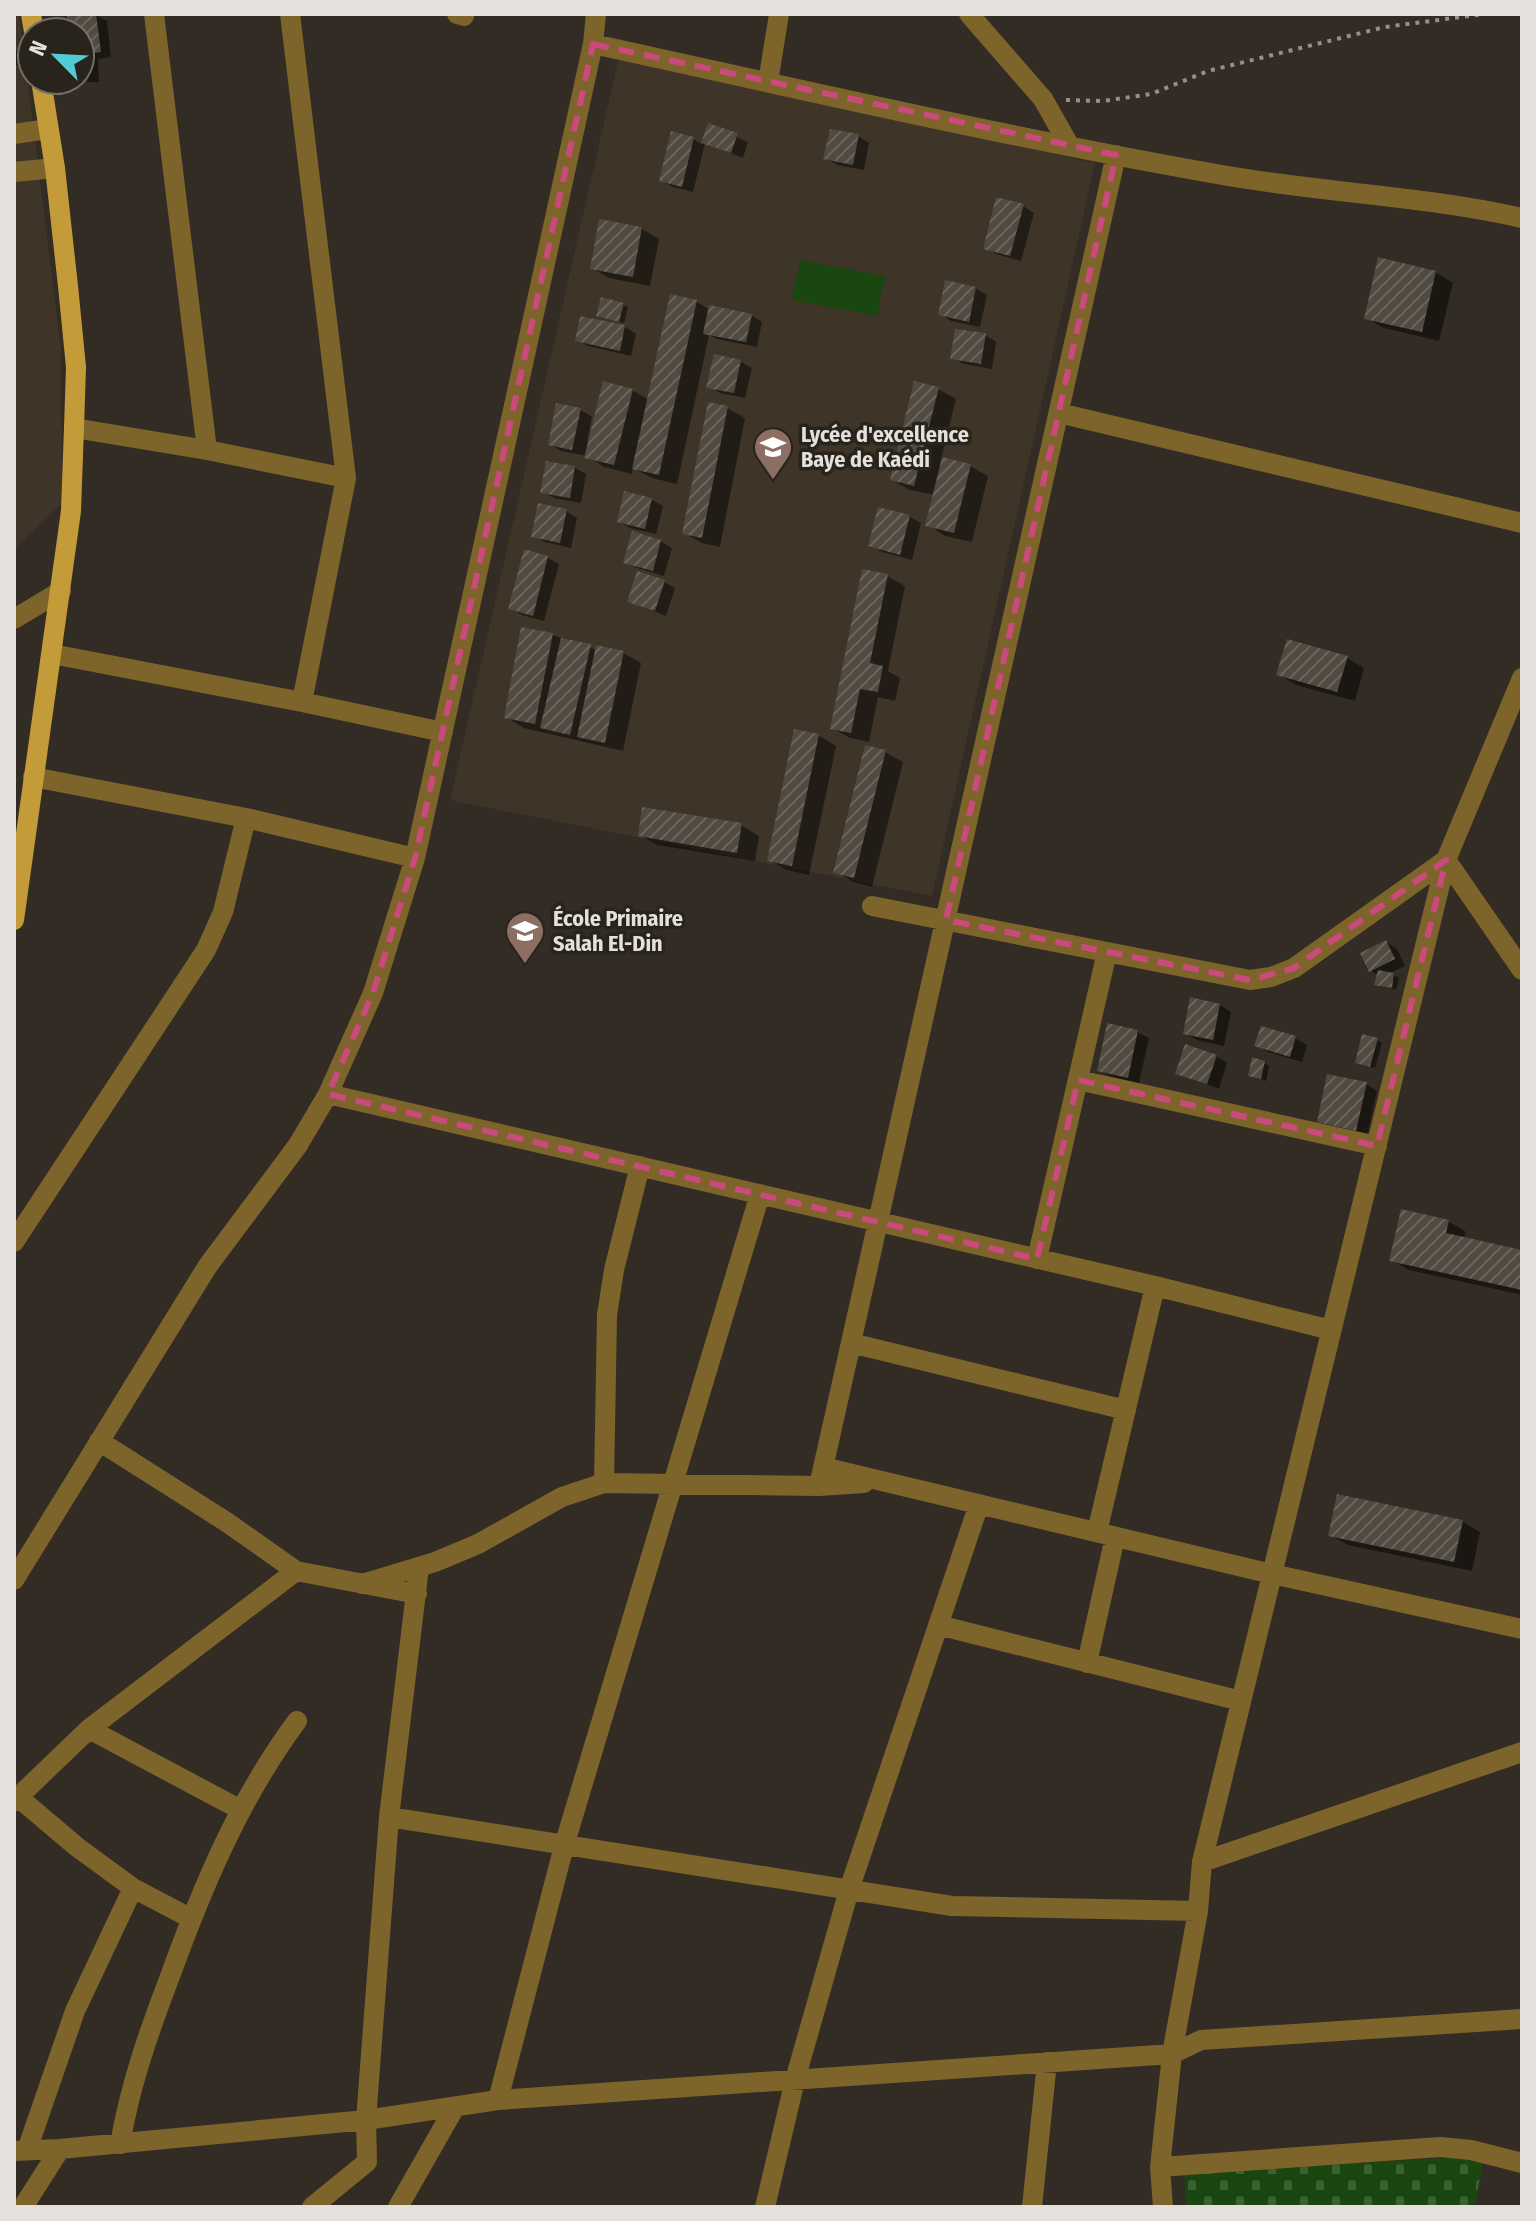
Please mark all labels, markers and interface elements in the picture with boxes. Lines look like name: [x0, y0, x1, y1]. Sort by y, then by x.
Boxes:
north arrow: [16, 16, 96, 96]
text: N: [23, 37, 53, 60]
place label: Lycée d'excellence Baye de Kaédi: [801, 421, 969, 473]
school or university icon: Lycée d'excellence Baye de Kaédi: [752, 426, 794, 481]
place label: École Primaire Salah El-Din: [553, 905, 683, 957]
school or university icon: École Primaire Salah El-Din: [504, 910, 546, 965]

